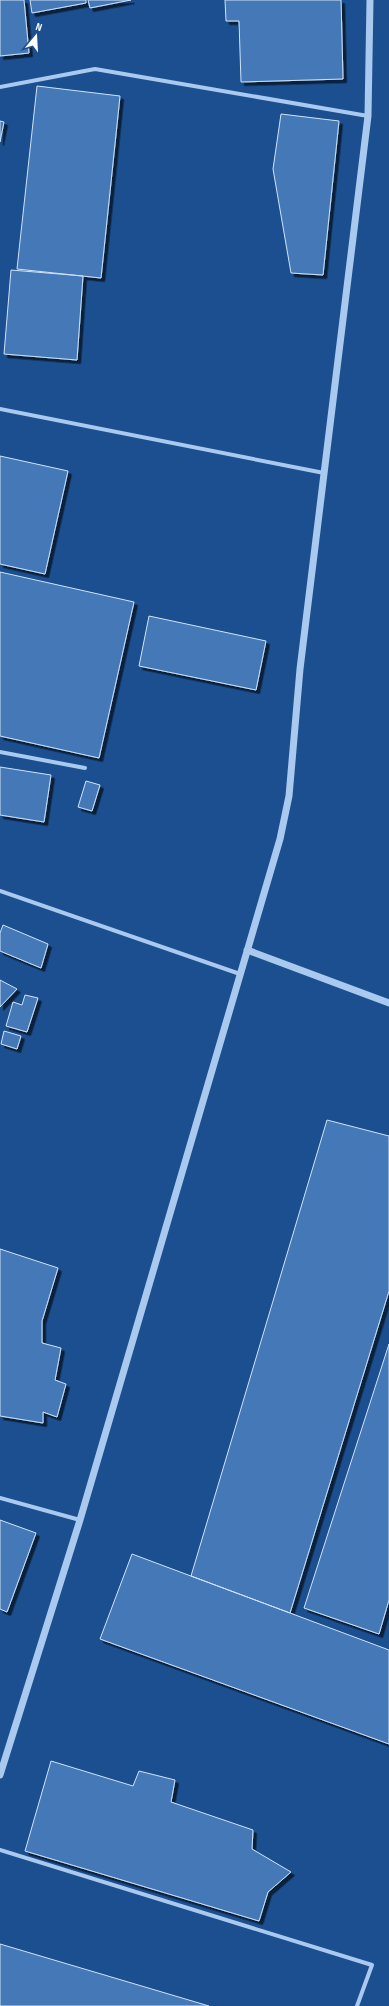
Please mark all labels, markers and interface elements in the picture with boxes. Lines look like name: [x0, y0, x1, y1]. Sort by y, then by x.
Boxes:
north arrow: [16, 16, 56, 56]
text: N: [34, 20, 44, 34]

